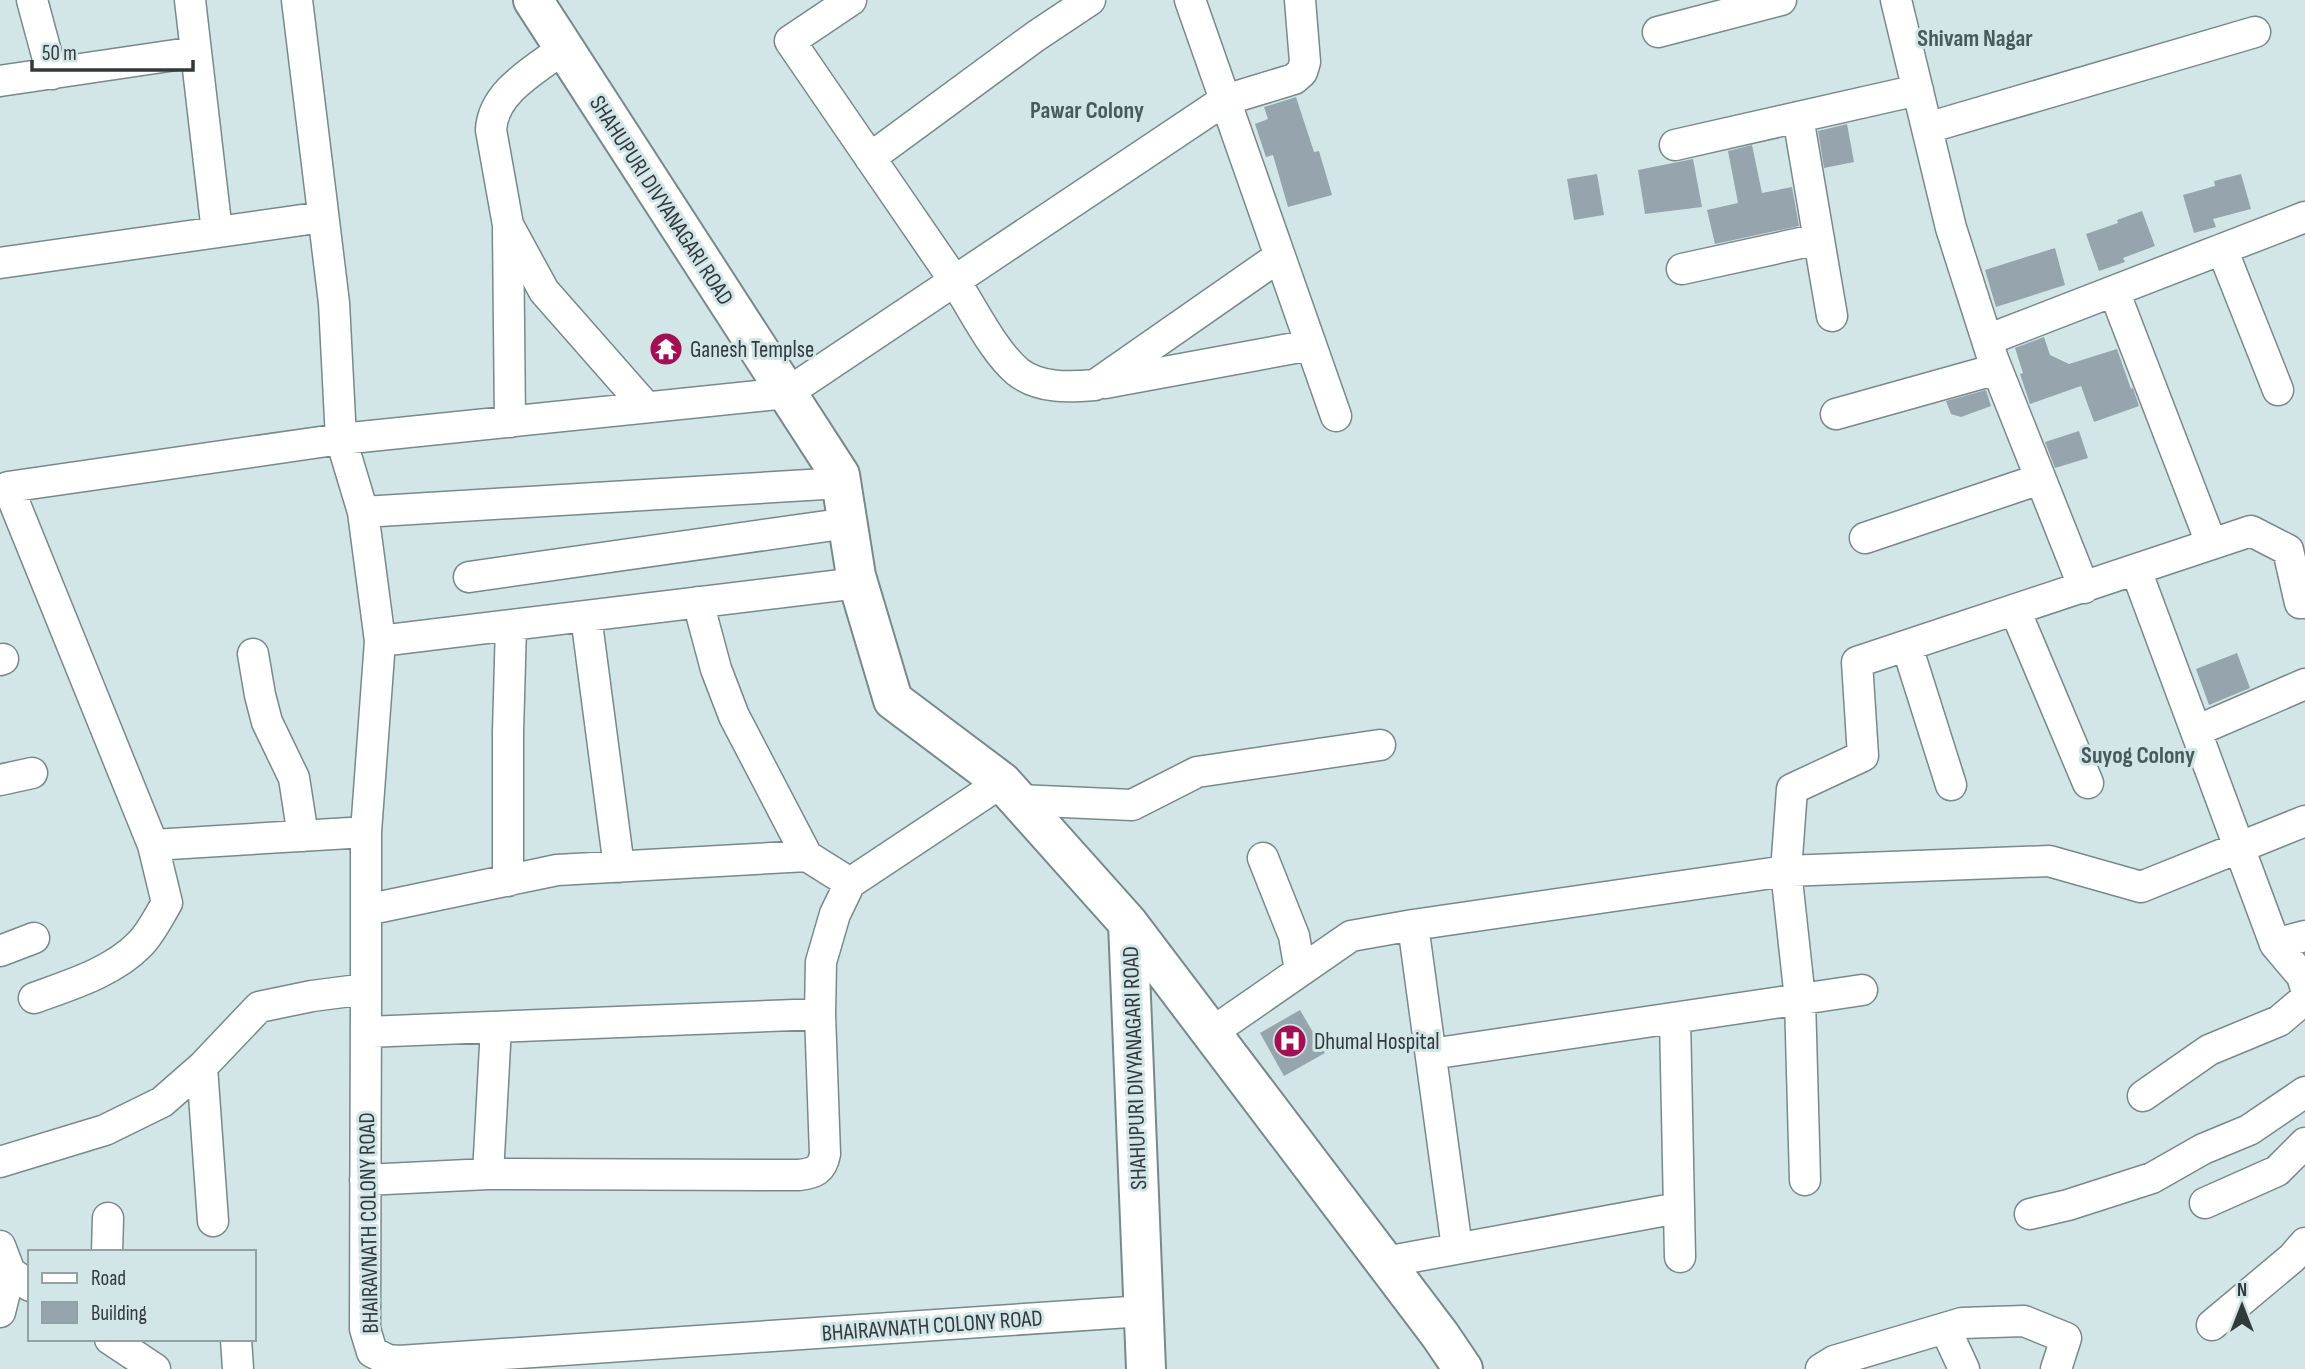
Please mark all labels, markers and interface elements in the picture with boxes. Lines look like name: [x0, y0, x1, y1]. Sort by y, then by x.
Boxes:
district label: Shivam Nagar: [1917, 24, 2033, 53]
scale bar: [32, 28, 192, 72]
text: 50 m: [42, 41, 77, 66]
street label: SHAHUPURI DIVYANAGARI ROAD: [583, 91, 739, 310]
district label: Pawar Colony: [1030, 96, 1144, 125]
temple icon: Ganesh Templse: [647, 330, 685, 368]
place label: Ganesh Templse: [690, 336, 814, 364]
district label: Suyog Colony: [2081, 741, 2195, 770]
street label: SHAHUPURI DIVYANAGARI ROAD: [1117, 946, 1153, 1190]
hospital icon: Dhumal Hospital: [1271, 1022, 1309, 1060]
place label: Dhumal Hospital: [1314, 1028, 1440, 1056]
street label: BHAIRAVNATH COLONY ROAD: [353, 1112, 385, 1334]
legend: [28, 1250, 256, 1341]
text: Road: [91, 1266, 126, 1291]
north arrow: [2207, 1271, 2277, 1341]
text: N: [2237, 1279, 2247, 1302]
text: Building: [91, 1301, 147, 1326]
street label: BHAIRAVNATH COLONY ROAD: [821, 1304, 1043, 1348]

